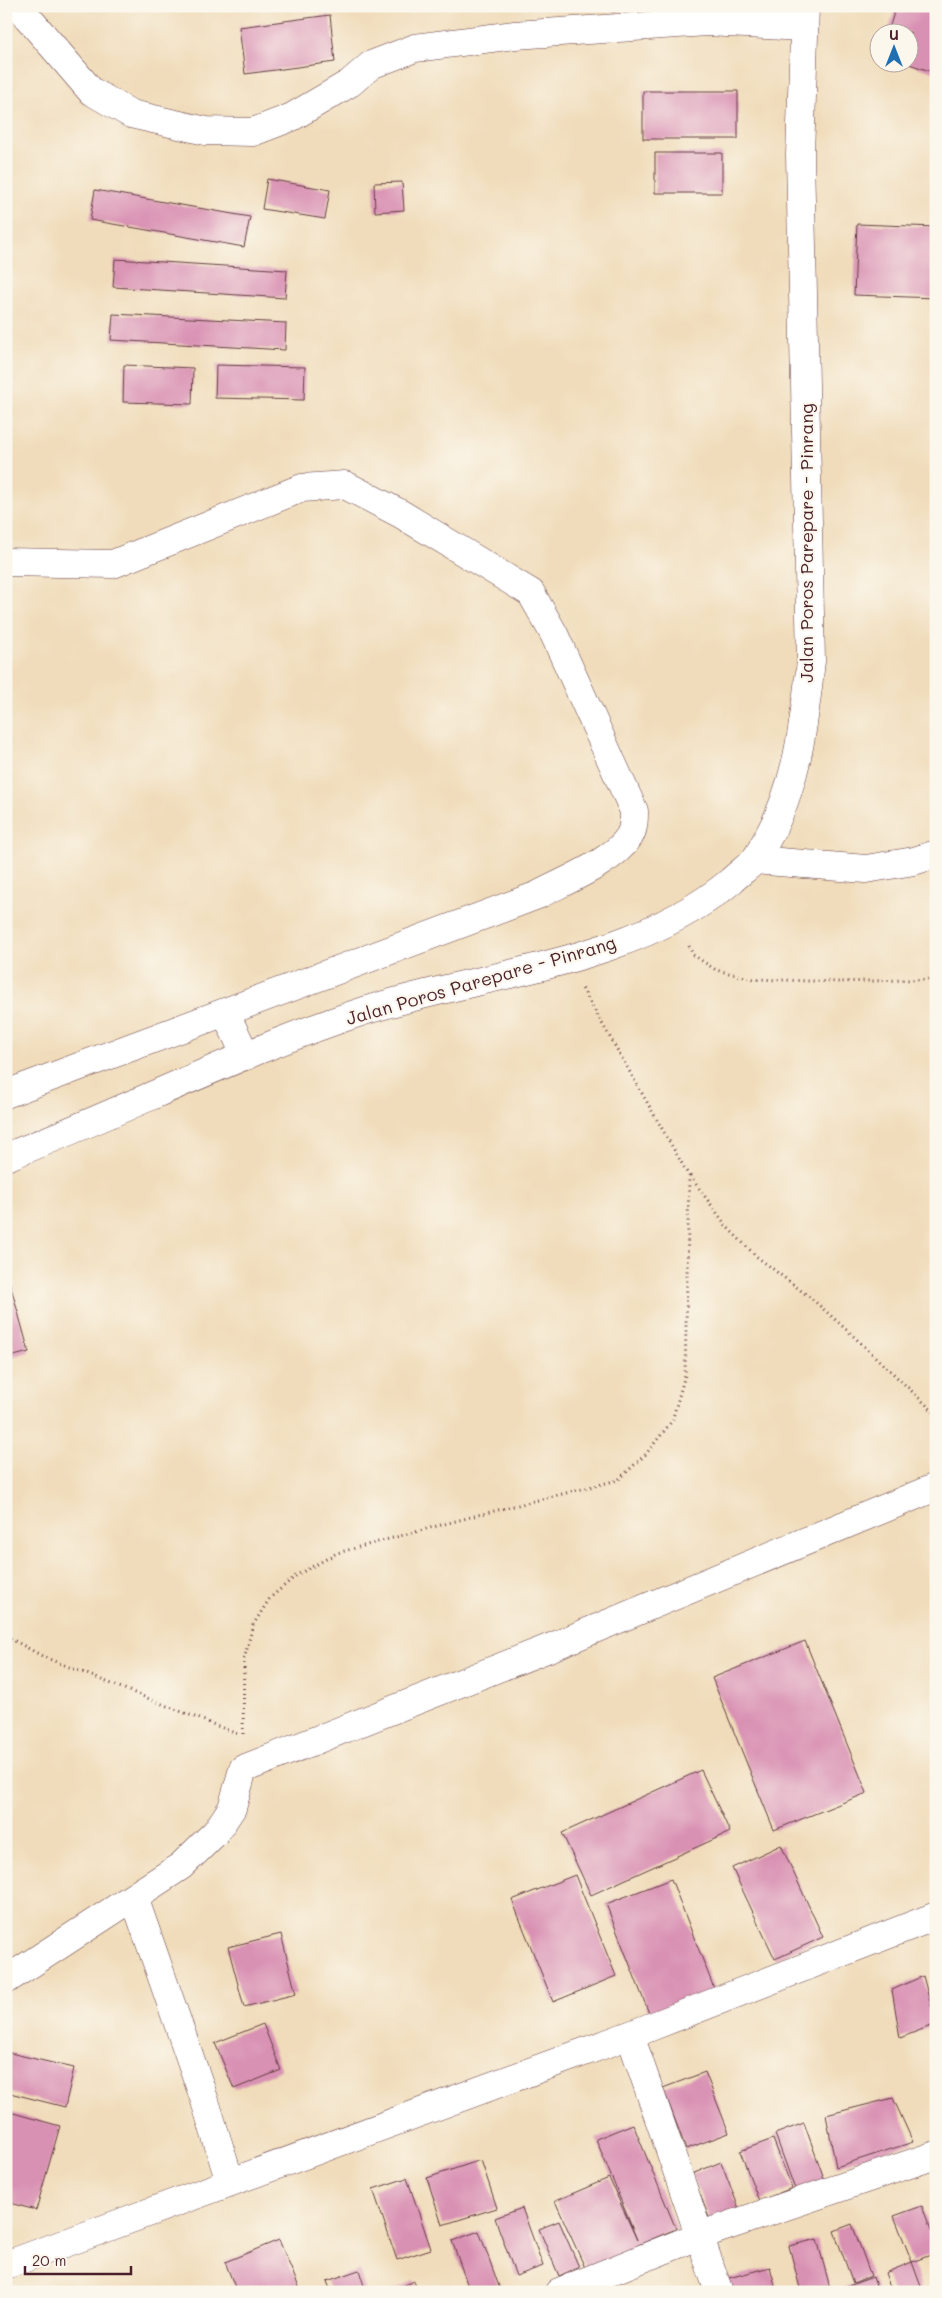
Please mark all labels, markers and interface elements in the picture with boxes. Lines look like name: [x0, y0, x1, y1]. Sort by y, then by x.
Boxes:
north arrow: [870, 22, 920, 72]
text: U: [889, 25, 899, 44]
street label: Jalan Poros Parepare - Pinrang: [794, 403, 818, 683]
street label: Jalan Poros Parepare - Pinrang: [343, 930, 618, 1030]
scale bar: [25, 2243, 131, 2275]
text: 20 m: [32, 2250, 66, 2270]

